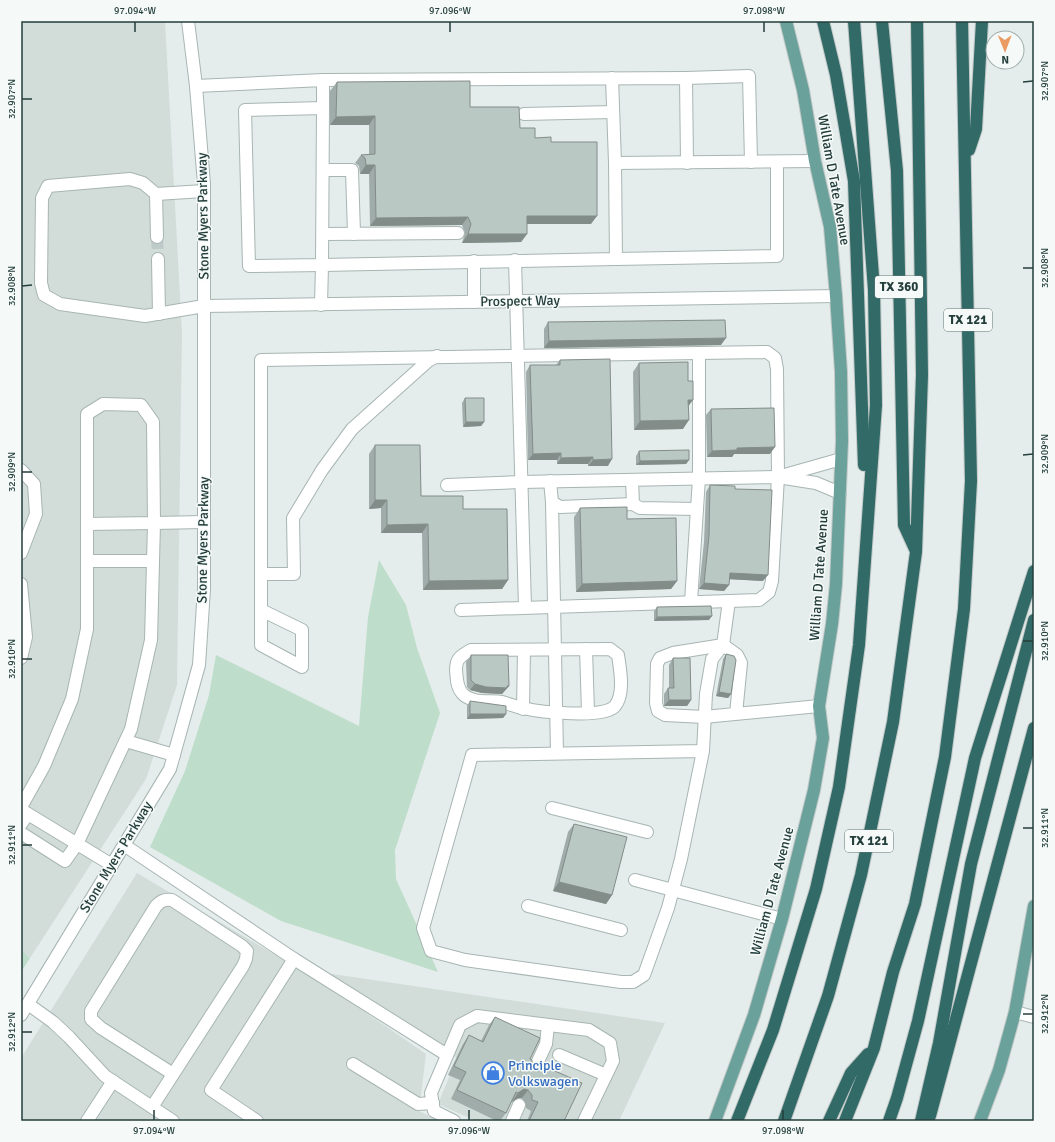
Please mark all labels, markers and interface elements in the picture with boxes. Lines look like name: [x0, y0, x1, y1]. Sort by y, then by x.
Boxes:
text: 97.094°W: [114, 5, 156, 17]
text: 97.096°W: [429, 5, 471, 17]
text: 97.098°W: [743, 5, 785, 17]
north arrow: [985, 30, 1025, 70]
text: N: [1001, 53, 1009, 66]
text: 32.907°N: [1039, 61, 1051, 101]
text: 32.907°N: [6, 79, 18, 119]
street label: William D Tate Avenue: [814, 113, 854, 247]
street label: Stone Myers Parkway: [193, 152, 213, 280]
text: 32.908°N: [1039, 248, 1051, 288]
text: 32.908°N: [6, 266, 18, 306]
road number: TX 360: [875, 276, 923, 298]
street label: Prospect Way: [480, 292, 561, 310]
road number: TX 121: [944, 309, 992, 331]
text: 32.909°N: [1039, 434, 1051, 474]
text: 32.909°N: [6, 452, 18, 492]
street label: Stone Myers Parkway: [193, 476, 213, 604]
street label: William D Tate Avenue: [806, 508, 832, 642]
text: 32.910°N: [1039, 621, 1051, 661]
text: 32.910°N: [6, 639, 18, 679]
street label: Stone Myers Parkway: [76, 798, 156, 916]
text: 32.911°N: [1039, 808, 1051, 848]
text: 32.911°N: [6, 825, 18, 865]
street label: William D Tate Avenue: [747, 825, 797, 957]
road number: TX 121: [845, 830, 893, 852]
text: 32.912°N: [1039, 994, 1051, 1034]
text: 32.912°N: [6, 1012, 18, 1052]
place label: Principle Volkswagen: [508, 1057, 579, 1090]
shop icon: Principle Volkswagen: [480, 1060, 506, 1086]
text: 97.094°W: [133, 1125, 175, 1137]
text: 97.096°W: [448, 1125, 490, 1137]
text: 97.098°W: [762, 1125, 804, 1137]

